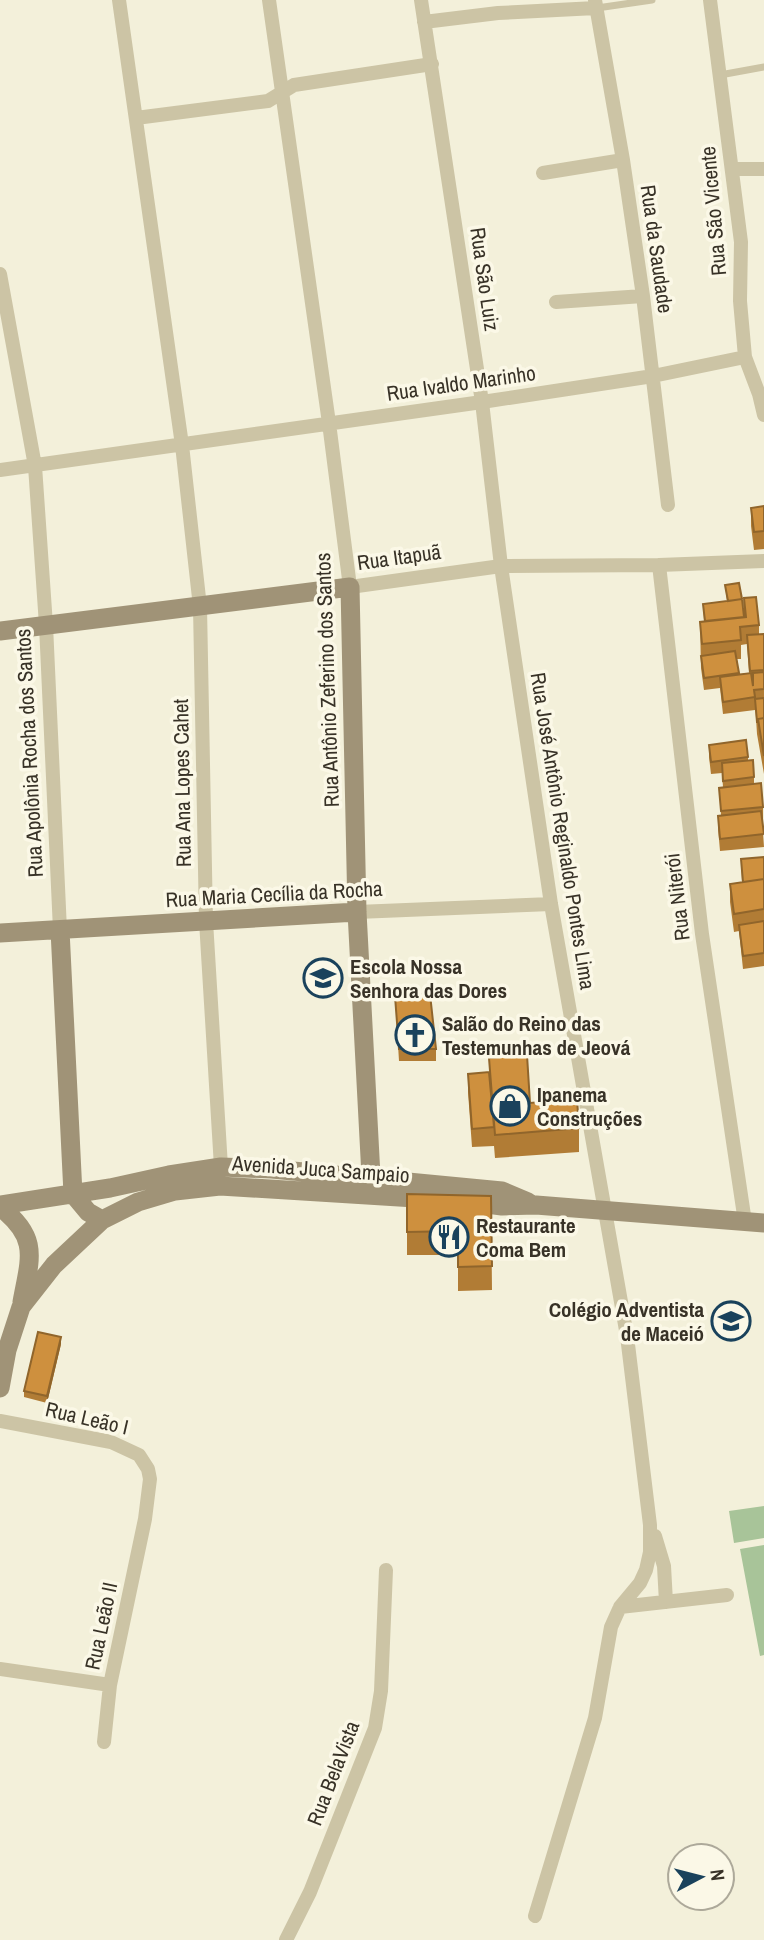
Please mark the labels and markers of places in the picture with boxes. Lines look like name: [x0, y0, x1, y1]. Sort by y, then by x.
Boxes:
place label: Escola Nossa Senhora das Dores: [350, 952, 507, 1005]
school or university icon: Escola Nossa Senhora das Dores: [302, 957, 344, 999]
place label: Salão do Reino das Testemunhas de Jeová: [442, 1009, 631, 1062]
church icon: Salão do Reino das Testemunhas de Jeová: [394, 1014, 436, 1056]
place label: Ipanema Construções: [537, 1080, 642, 1133]
shop icon: Ipanema Construções: [489, 1085, 531, 1127]
place label: Restaurante Coma Bem: [476, 1211, 576, 1264]
restaurant icon: Restaurante Coma Bem: [428, 1216, 470, 1258]
place label: Colégio Adventista de Maceió: [549, 1295, 704, 1348]
school or university icon: Colégio Adventista de Maceió: [710, 1300, 752, 1342]

